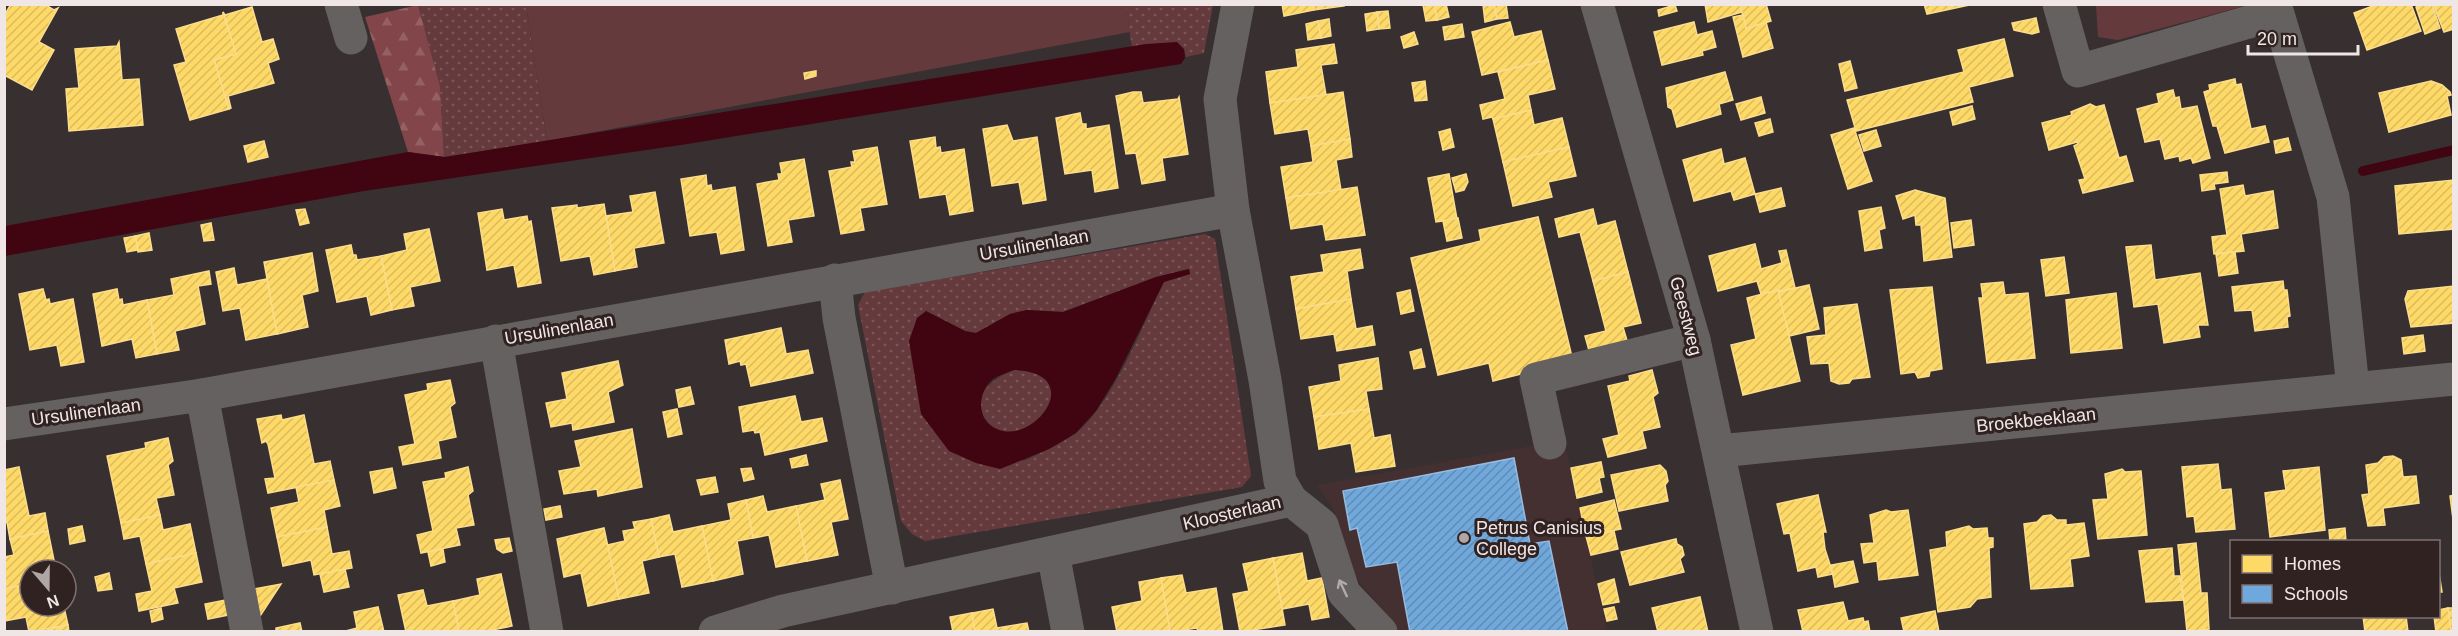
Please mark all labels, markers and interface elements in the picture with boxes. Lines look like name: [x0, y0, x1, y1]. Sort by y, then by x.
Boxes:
scale bar: [2248, 18, 2358, 56]
text: 20 m: [2257, 29, 2297, 49]
street label: Ursulinenlaan: [978, 226, 1090, 264]
street label: Geestweg: [1666, 274, 1706, 358]
street label: Ursulinenlaan: [503, 310, 615, 348]
street label: Ursulinenlaan: [30, 394, 142, 430]
street label: Broekbeeklaan: [1975, 404, 2097, 436]
street label: Kloosterlaan: [1181, 492, 1283, 534]
place label: Petrus Canisius College: [1476, 518, 1602, 559]
marker: Petrus Canisius College: [1457, 531, 1471, 545]
legend: [2230, 540, 2440, 618]
text: Homes: [2284, 554, 2341, 574]
north arrow: [18, 558, 78, 618]
one-way arrow: [1337, 579, 1349, 597]
text: Schools: [2284, 584, 2348, 604]
text: N: [45, 592, 61, 612]

